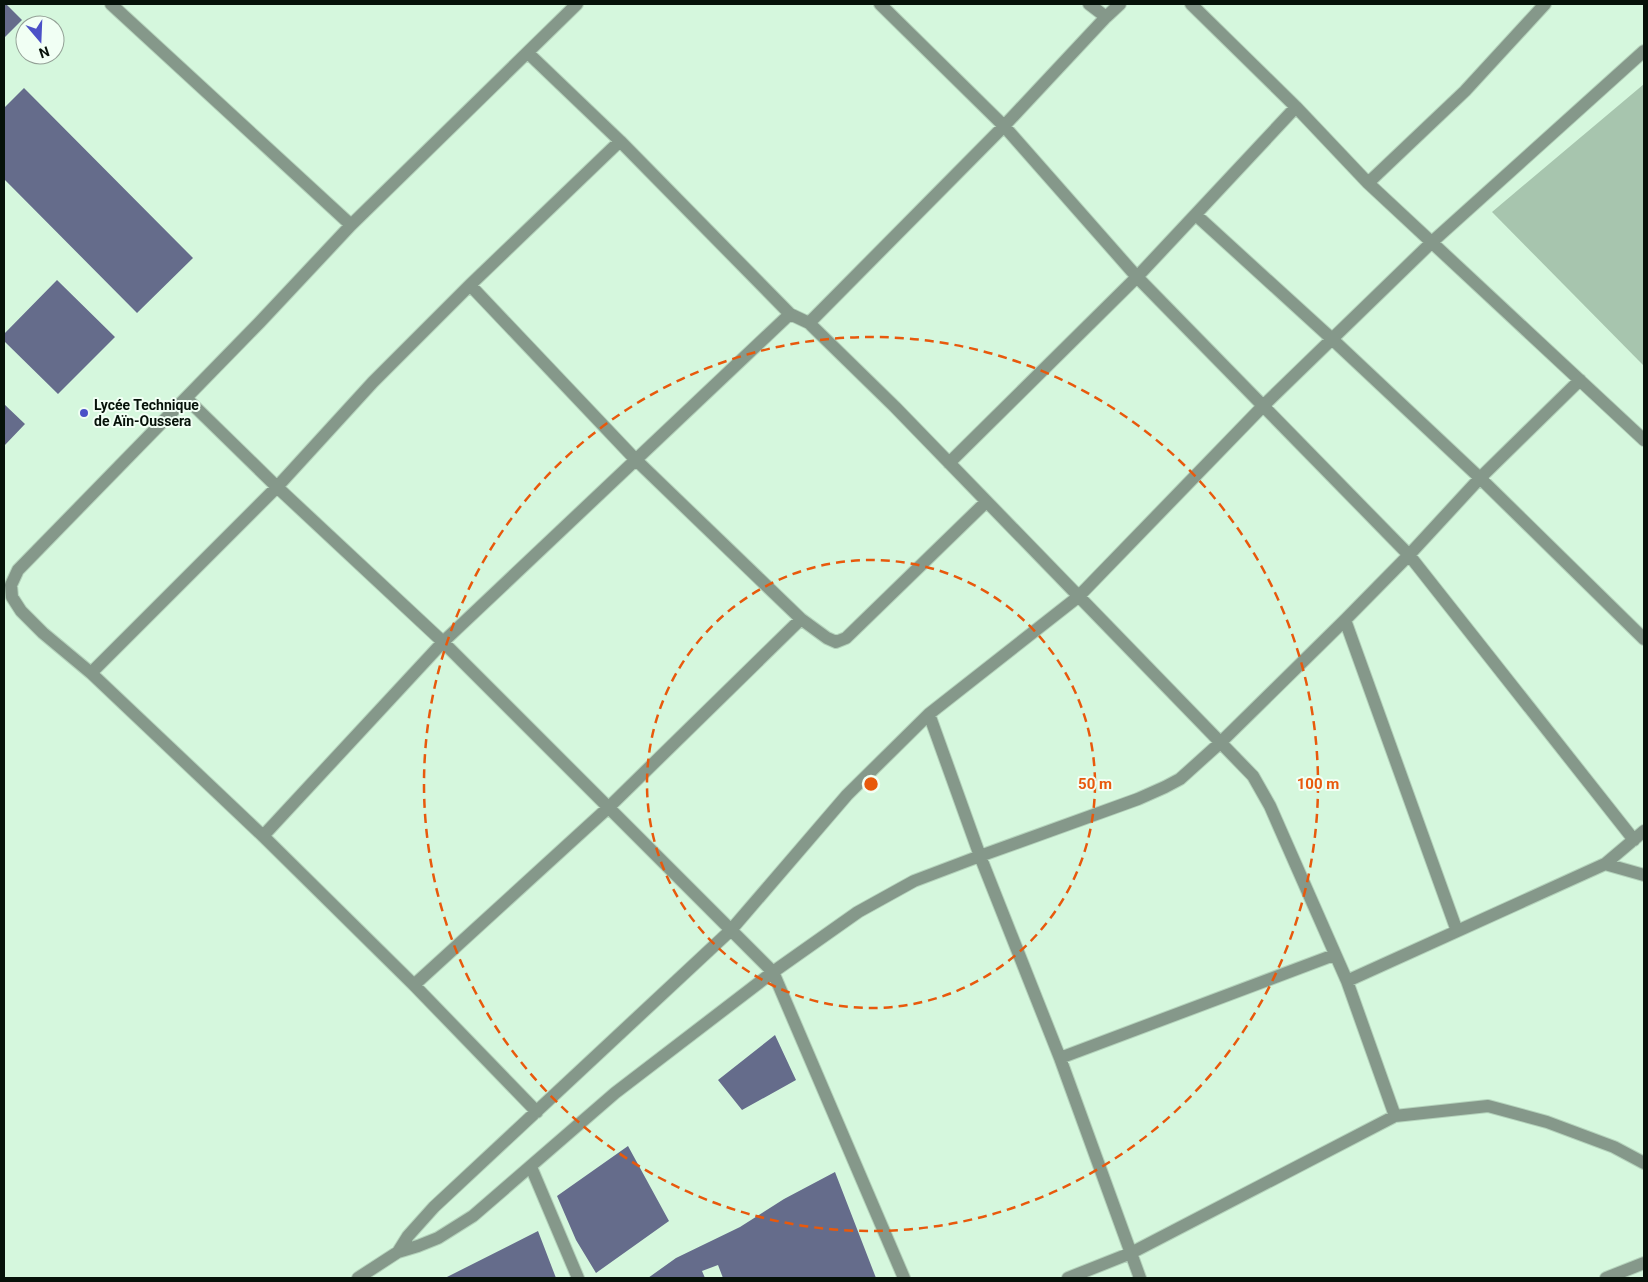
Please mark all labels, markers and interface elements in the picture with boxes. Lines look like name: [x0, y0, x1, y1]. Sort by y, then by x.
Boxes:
north arrow: [15, 15, 65, 65]
text: N: [37, 43, 52, 61]
place label: Lycée Technique de Aïn-Oussera: [94, 397, 199, 429]
marker: Lycée Technique de Aïn-Oussera: [78, 407, 90, 419]
centre of rings: [862, 775, 880, 793]
text: 50 m: [1078, 775, 1112, 793]
text: 100 m: [1297, 775, 1339, 793]

